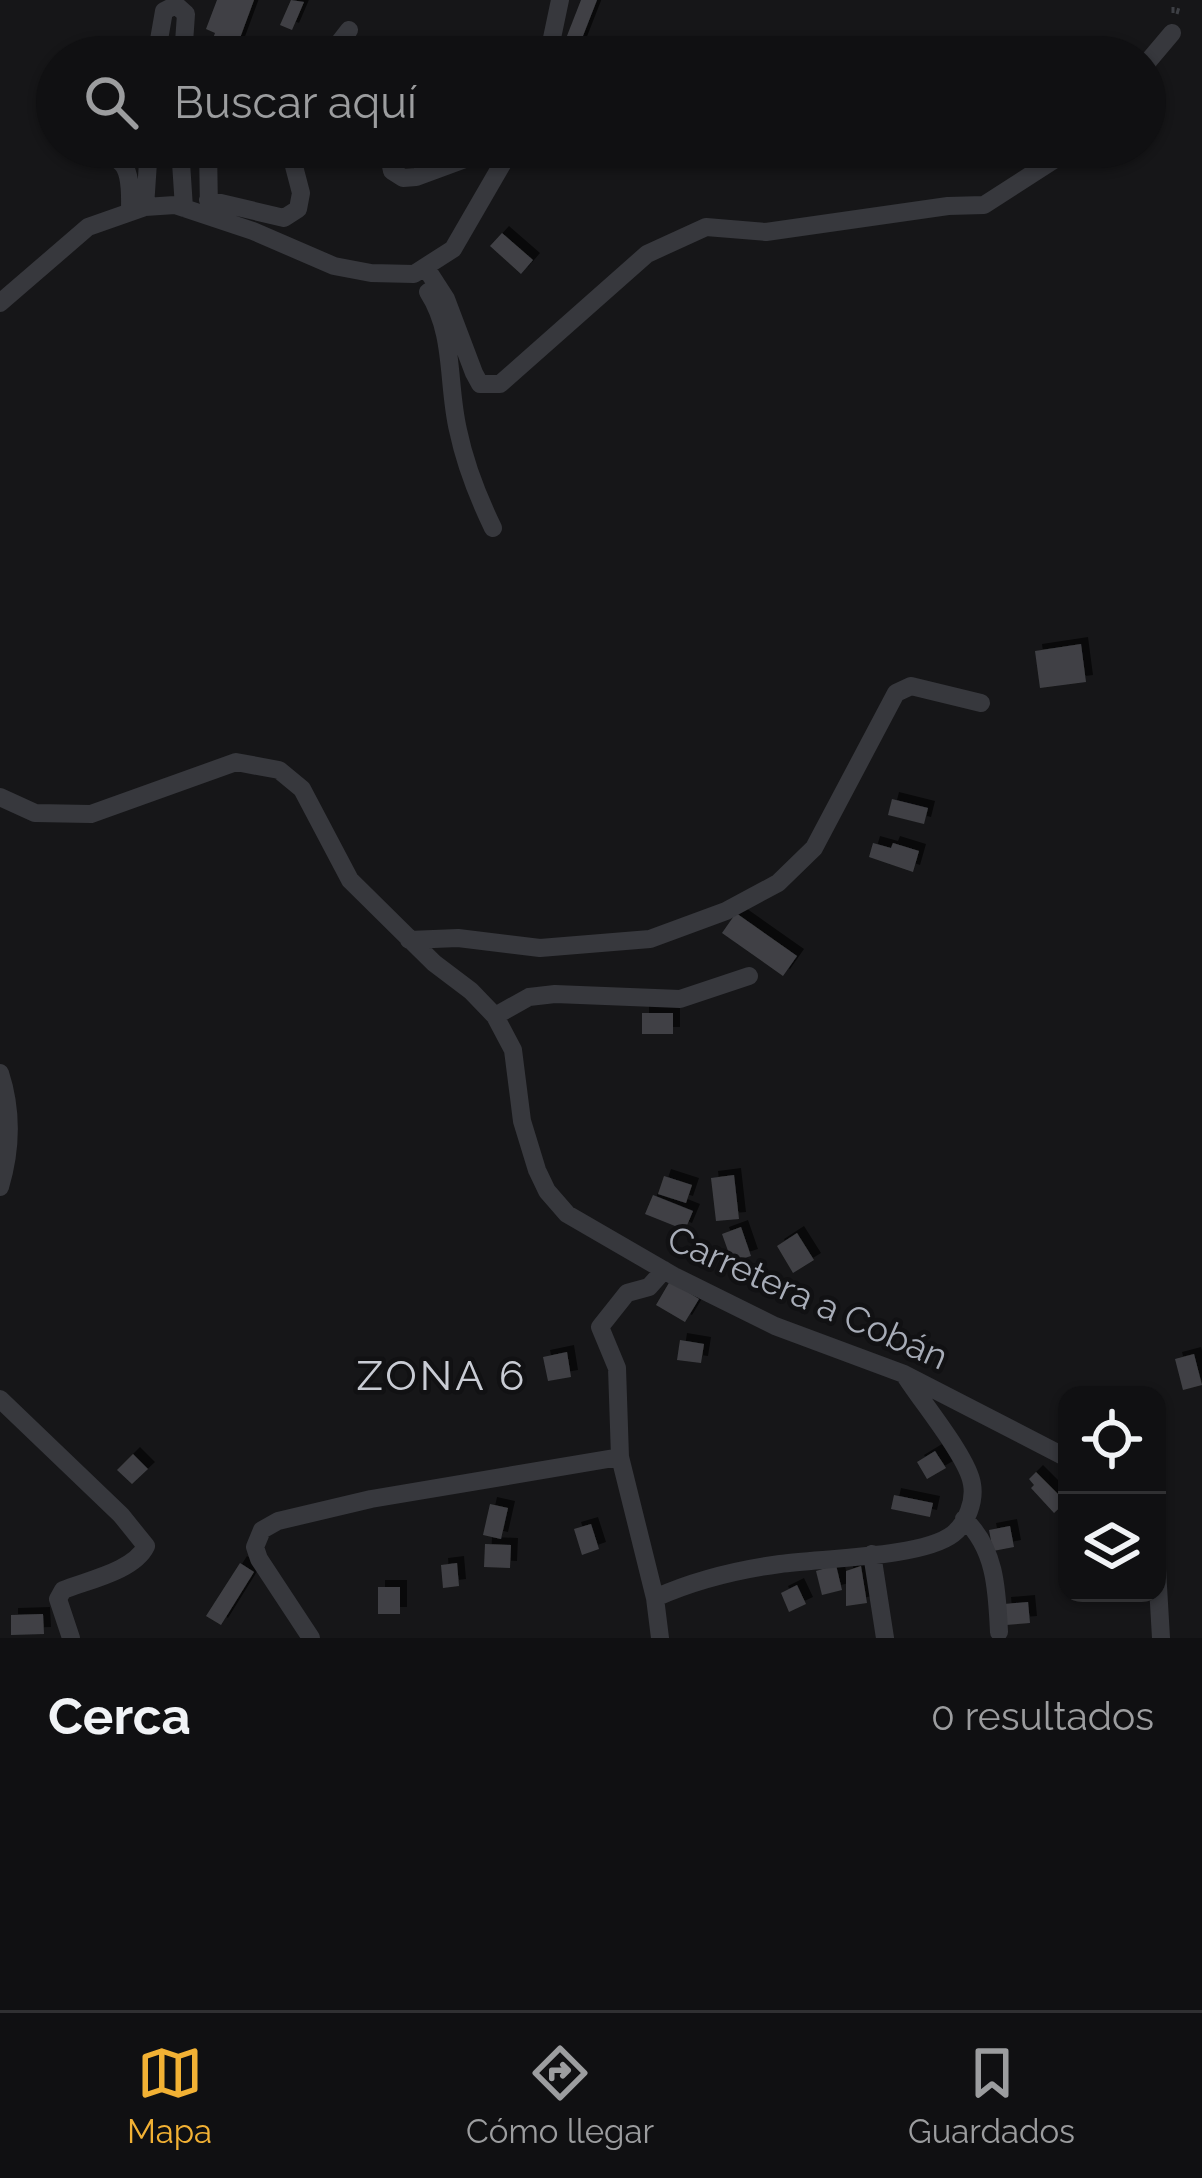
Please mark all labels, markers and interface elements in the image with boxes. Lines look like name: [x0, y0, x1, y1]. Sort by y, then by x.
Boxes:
search box: [36, 36, 1166, 168]
icon: search: [78, 69, 144, 135]
text: Buscar aquí: [174, 76, 417, 129]
street label: Carretera a Cobán: [662, 1216, 954, 1378]
district label: ZONA 6: [357, 1351, 527, 1400]
map controls: [1058, 1386, 1166, 1602]
button: locate: [1058, 1386, 1166, 1494]
button: layers: [1058, 1494, 1166, 1602]
text: Cerca: [48, 1686, 191, 1746]
text: 0 resultados: [931, 1693, 1154, 1739]
tab: Mapa: [127, 2040, 212, 2151]
tab: Cómo llegar: [466, 2040, 654, 2151]
tab: Guardados: [908, 2040, 1075, 2151]

